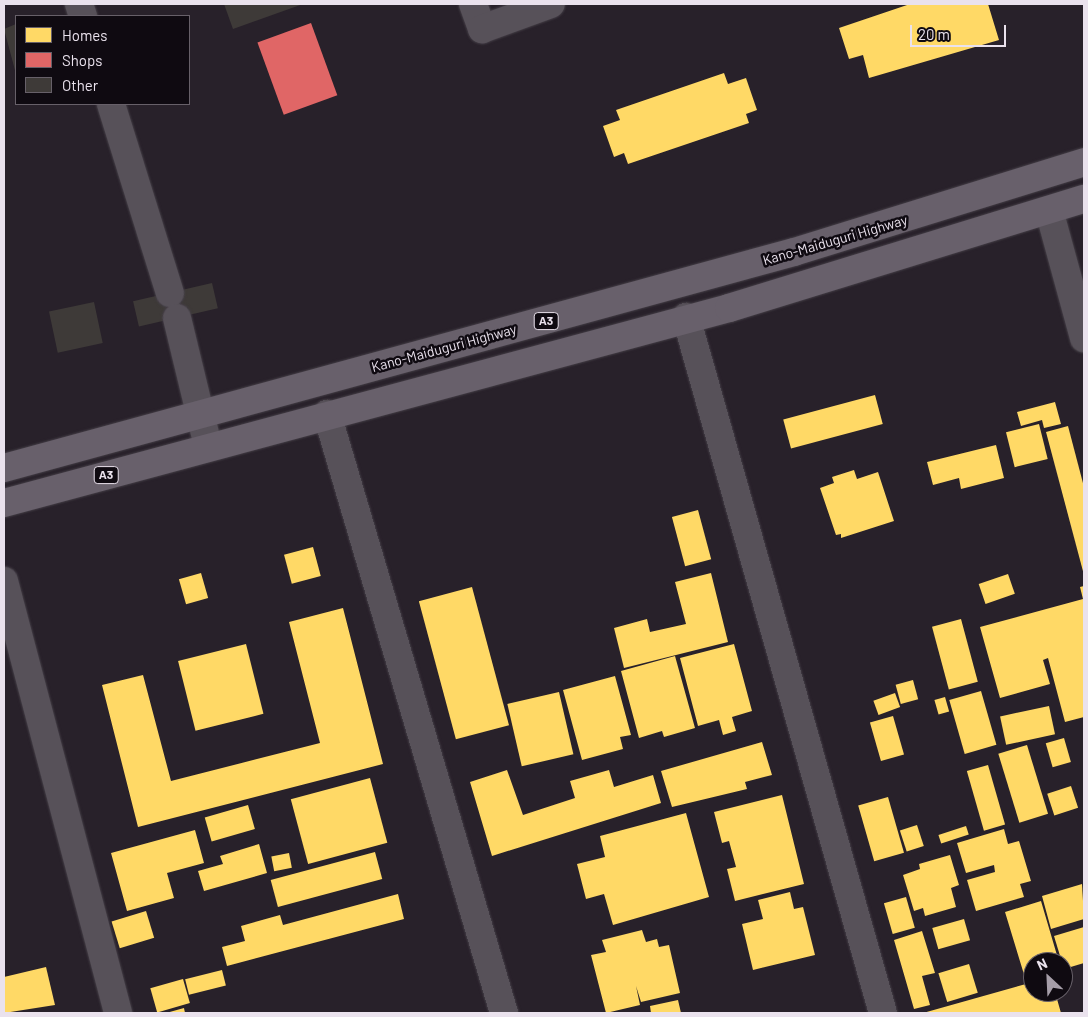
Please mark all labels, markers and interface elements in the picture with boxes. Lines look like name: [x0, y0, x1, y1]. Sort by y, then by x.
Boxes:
legend: [15, 15, 190, 105]
scale bar: [913, 15, 1009, 47]
text: 20 m: [918, 25, 950, 43]
text: Homes: [62, 26, 107, 44]
text: Shops: [62, 51, 102, 69]
text: Other: [62, 76, 98, 94]
street label: Kano-Maiduguri Highway: [761, 211, 909, 269]
road number: A3: [534, 312, 558, 331]
street label: Kano-Maiduguri Highway: [370, 321, 518, 375]
road number: A3: [94, 466, 118, 484]
north arrow: [1023, 952, 1073, 1002]
text: N: [1034, 954, 1050, 974]

